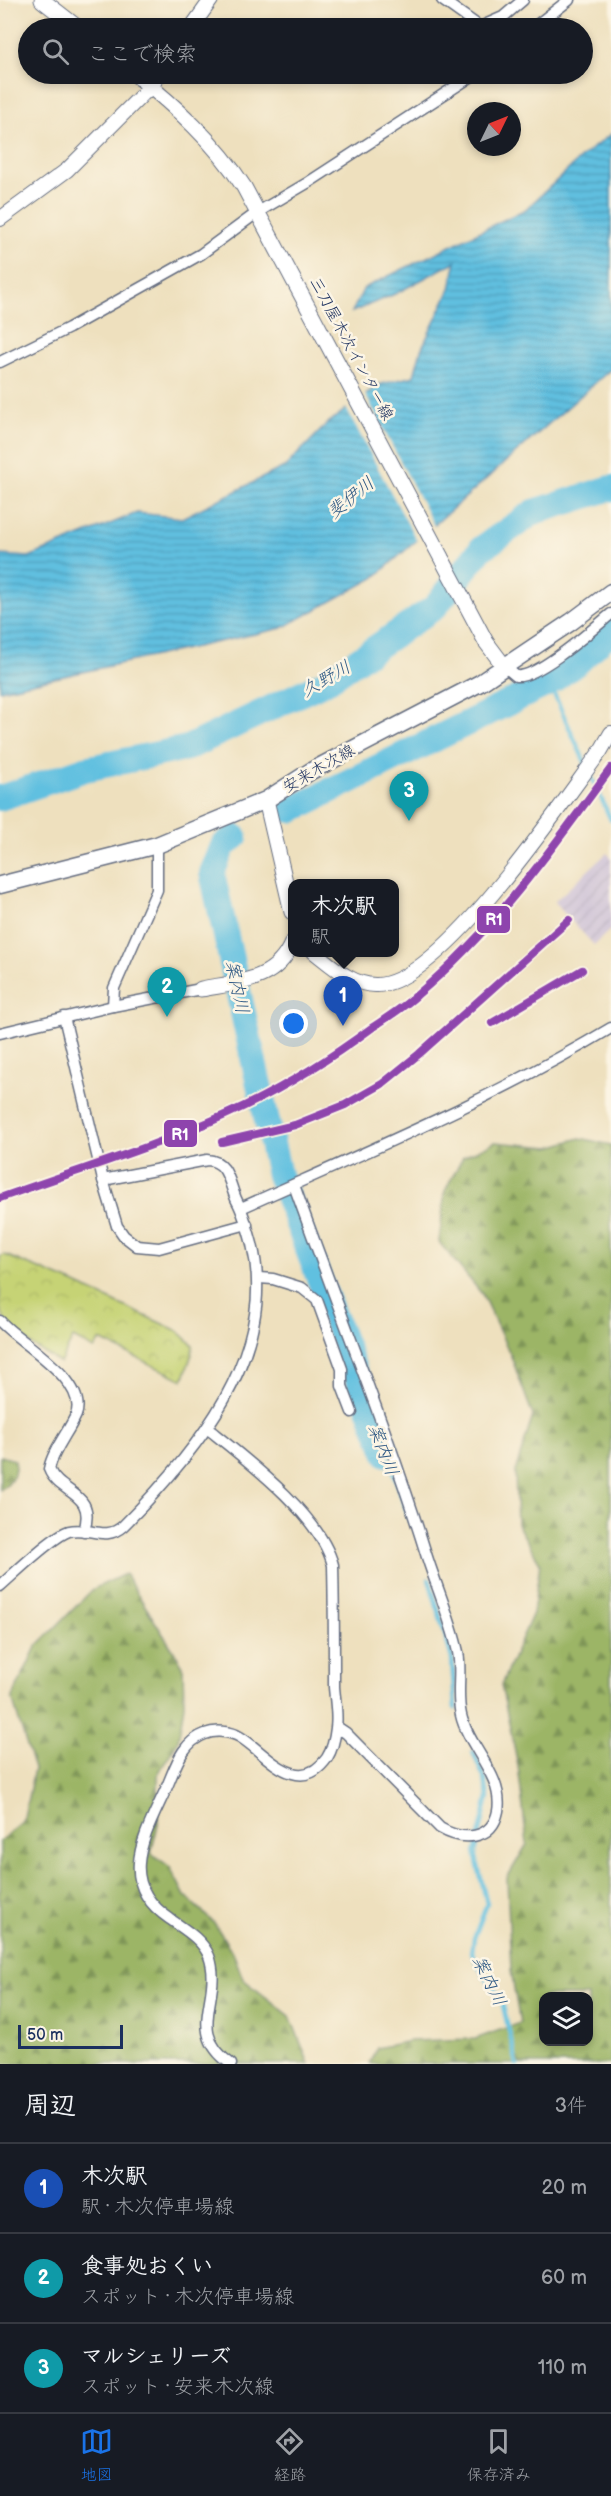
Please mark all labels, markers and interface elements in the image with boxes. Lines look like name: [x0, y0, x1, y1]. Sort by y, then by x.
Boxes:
search box: [18, 18, 593, 84]
icon: search: [39, 35, 72, 68]
text: ここで検索: [87, 41, 197, 68]
north arrow: [467, 102, 521, 156]
street label: 三刀屋木次インター線: [305, 274, 397, 424]
water label: 斐伊川: [323, 473, 379, 523]
water label: 久野川: [297, 656, 355, 702]
street label: 安来木次線: [280, 741, 358, 797]
pin: 3: [390, 772, 428, 821]
popup: [288, 879, 399, 957]
text: 木次駅: [310, 893, 377, 920]
line badge: R1: [476, 905, 511, 934]
text: R1: [485, 911, 503, 930]
text: 駅: [310, 925, 330, 949]
water label: 案内川: [221, 958, 253, 1016]
pin: 2: [148, 968, 186, 1017]
pin: 1: [324, 976, 362, 1026]
your location: [279, 1009, 308, 1038]
line badge: R1: [163, 1119, 198, 1148]
text: R1: [171, 1126, 189, 1145]
water label: 案内川: [364, 1421, 402, 1479]
water label: 案内川: [468, 1952, 510, 2010]
map controls: [539, 1992, 593, 2046]
button: layers: [539, 1992, 593, 2046]
scale bar: [18, 2022, 123, 2050]
text: 50 m: [27, 2026, 63, 2045]
text: 周辺: [24, 2091, 76, 2122]
text: 3件: [555, 2094, 587, 2118]
text: 木次駅: [81, 2163, 147, 2190]
text: 1: [39, 2176, 48, 2200]
text: 20 m: [542, 2176, 587, 2200]
text: 駅 · 木次停車場線: [81, 2195, 234, 2219]
text: 食事処おくい: [81, 2253, 213, 2280]
text: 2: [38, 2266, 49, 2290]
text: 60 m: [541, 2266, 587, 2290]
text: スポット · 木次停車場線: [81, 2285, 294, 2309]
text: マルシェリーズ: [81, 2343, 231, 2370]
text: 3: [38, 2356, 49, 2380]
text: 110 m: [538, 2356, 587, 2380]
text: スポット · 安来木次線: [81, 2375, 274, 2399]
tab: 地図: [80, 2425, 113, 2485]
tab: 経路: [273, 2425, 306, 2485]
tab: 保存済み: [467, 2425, 531, 2485]

